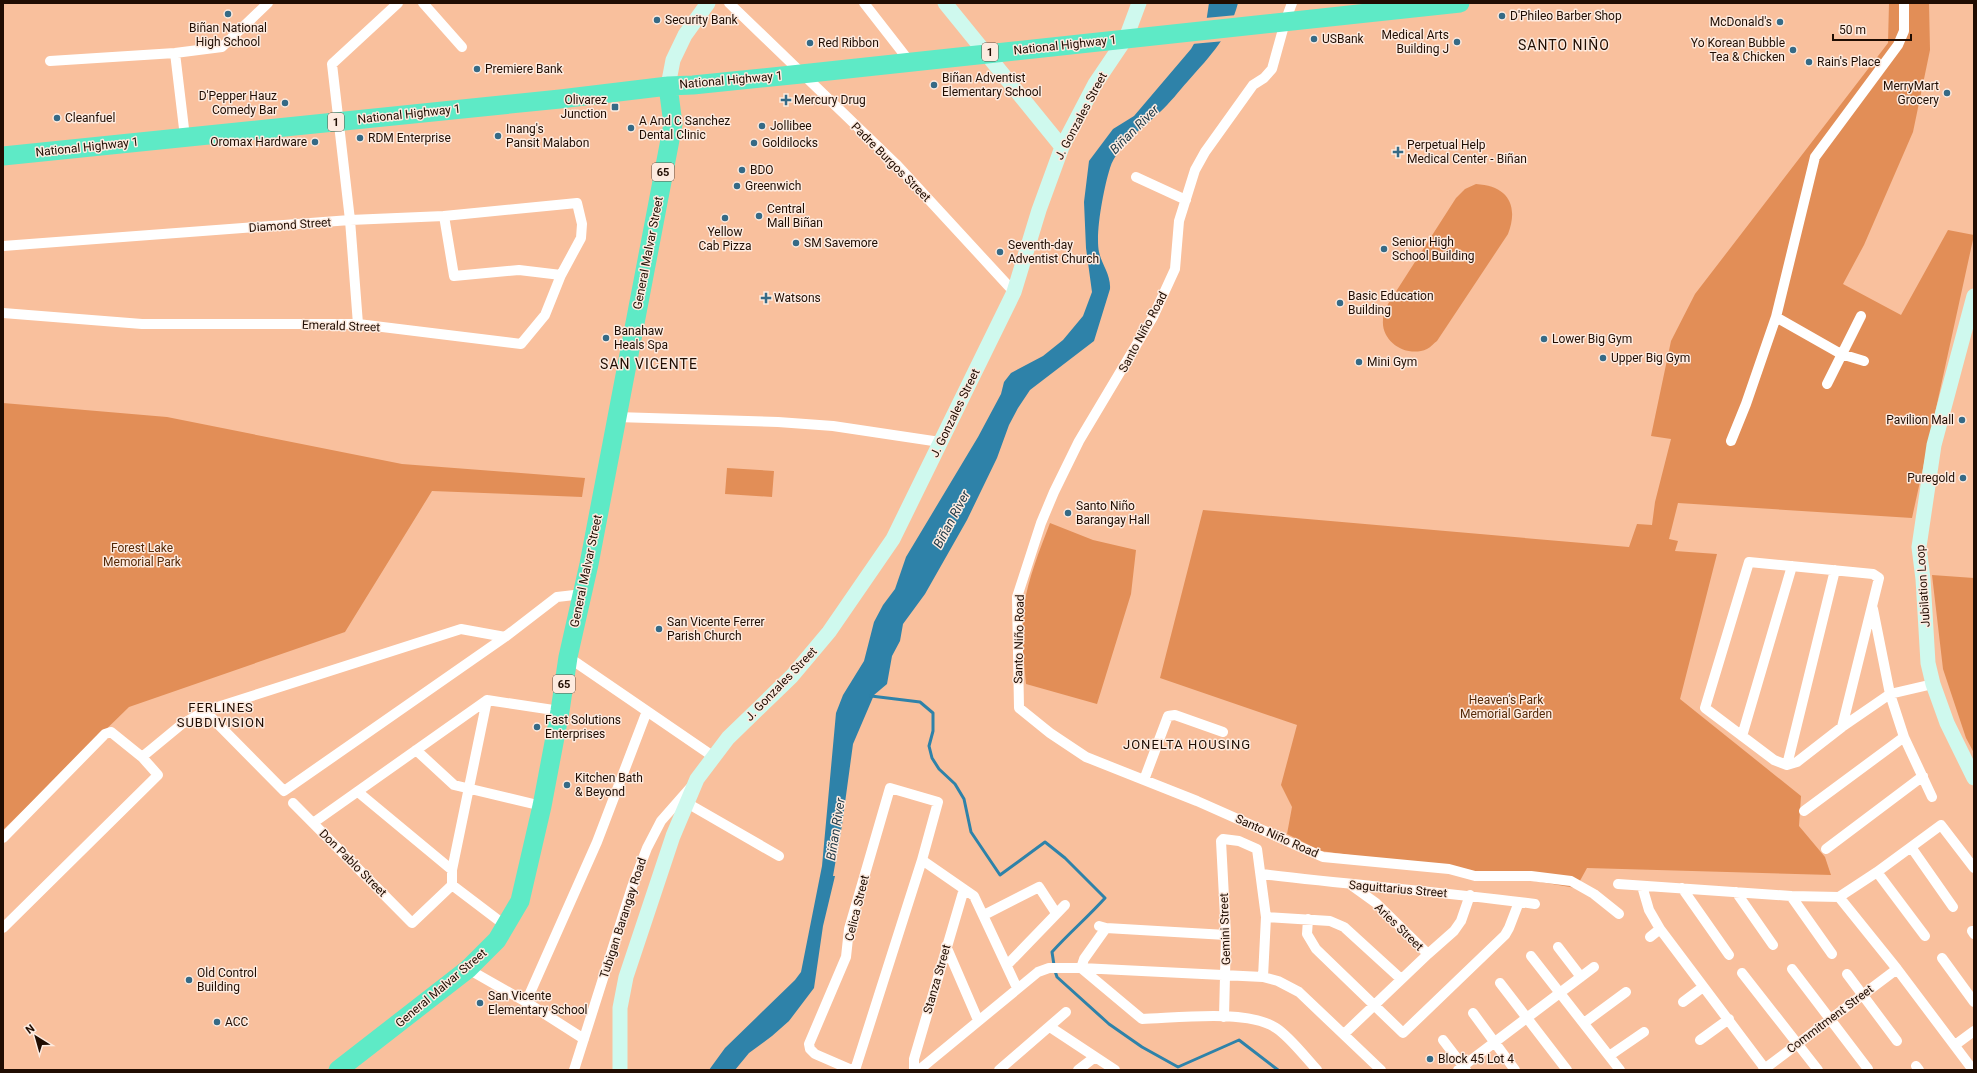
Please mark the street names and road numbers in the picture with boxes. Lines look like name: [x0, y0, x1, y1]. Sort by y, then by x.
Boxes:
street label: National Highway 1: [1013, 33, 1117, 57]
road number: 1: [982, 43, 998, 61]
street label: National Highway 1: [679, 69, 783, 91]
street label: J. Gonzales Street: [1052, 70, 1110, 162]
street label: National Highway 1: [357, 102, 461, 126]
road number: 1: [328, 113, 344, 131]
street label: Padre Burgos Street: [848, 119, 934, 205]
street label: National Highway 1: [35, 135, 139, 159]
road number: 65: [652, 163, 674, 181]
street label: General Malvar Street: [630, 195, 666, 311]
street label: Diamond Street: [248, 215, 332, 235]
street label: Santo Niño Road: [1116, 289, 1170, 375]
street label: Emerald Street: [302, 318, 380, 334]
street label: J. Gonzales Street: [927, 366, 983, 460]
street label: General Malvar Street: [567, 513, 605, 629]
street label: Jubilation Loop: [1913, 544, 1933, 628]
street label: Santo Niño Road: [1011, 594, 1027, 684]
street label: J. Gonzales Street: [742, 644, 820, 724]
road number: 65: [553, 675, 575, 693]
street label: Santo Niño Road: [1233, 811, 1321, 861]
street label: Don Pablo Street: [316, 826, 390, 900]
street label: Tubigan Barangay Road: [597, 856, 649, 980]
street label: Celica Street: [842, 874, 872, 942]
street label: Saguittarius Street: [1348, 878, 1448, 900]
street label: Gemini Street: [1217, 893, 1233, 965]
street label: Aries Street: [1372, 900, 1426, 954]
street label: Stanza Street: [920, 943, 954, 1015]
street label: General Malvar Street: [393, 946, 489, 1030]
street label: Commitment Street: [1784, 982, 1876, 1056]

